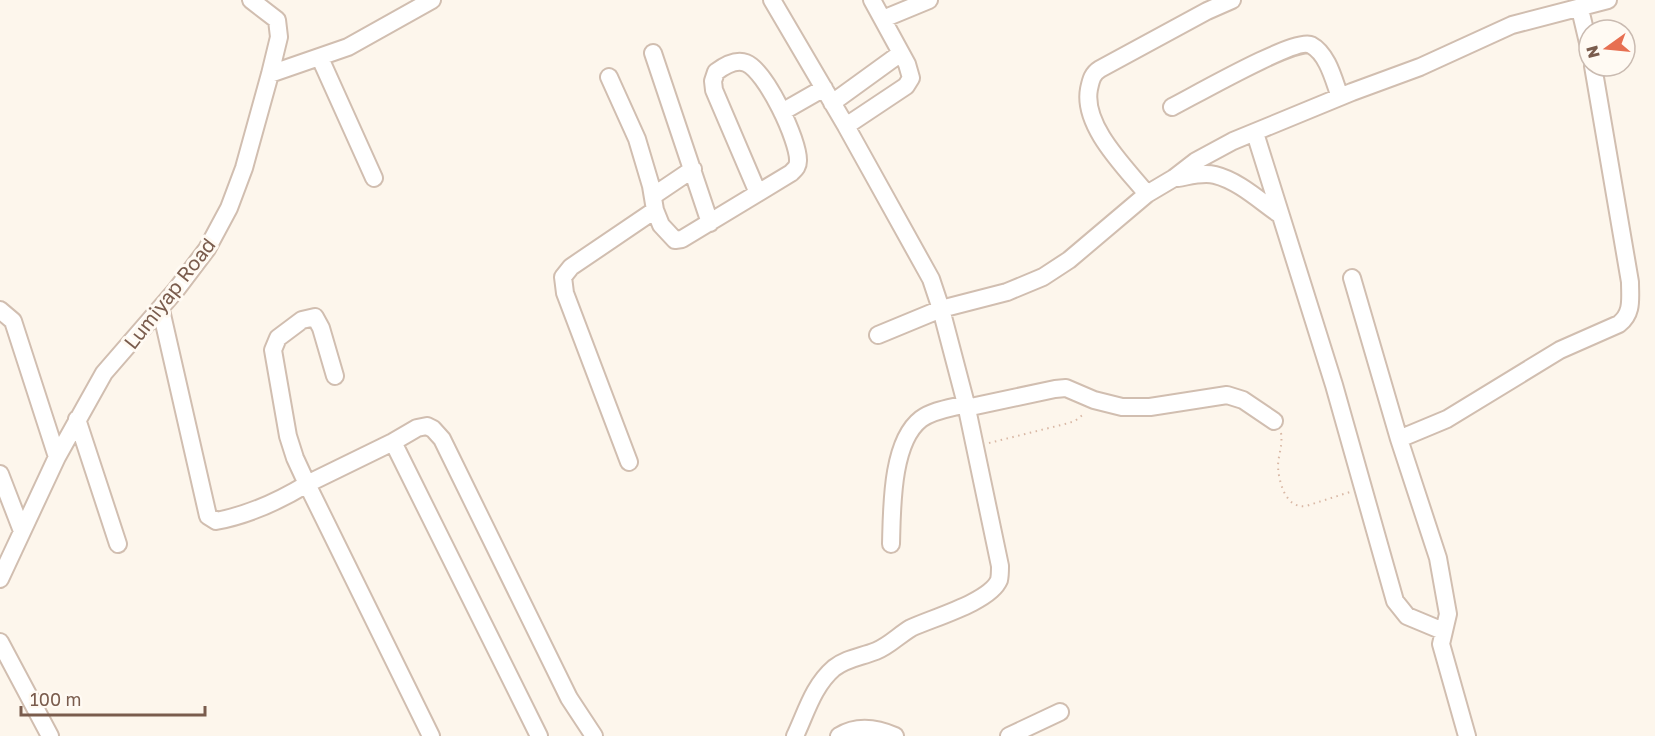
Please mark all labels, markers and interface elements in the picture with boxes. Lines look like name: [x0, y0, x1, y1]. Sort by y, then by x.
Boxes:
north arrow: [1577, 18, 1637, 78]
text: N: [1581, 43, 1604, 60]
street label: Lumiyap Road: [118, 233, 220, 353]
scale bar: [21, 679, 206, 717]
text: 100 m: [30, 688, 81, 710]

